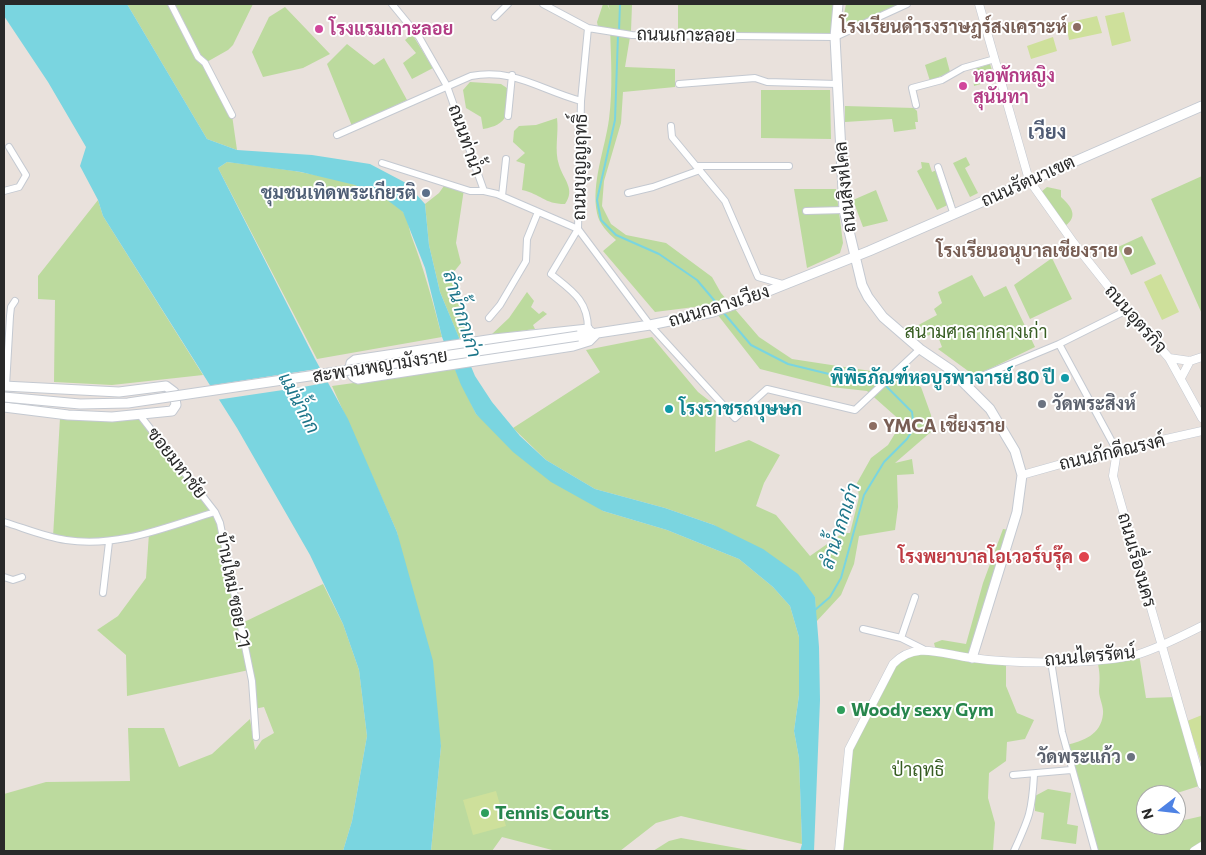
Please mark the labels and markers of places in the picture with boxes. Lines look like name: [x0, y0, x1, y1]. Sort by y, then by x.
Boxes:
place label: โรงเรียนดำรงราษฎร์สงเคราะห์: [840, 16, 1067, 38]
place label: โรงแรมเกาะลอย: [329, 18, 453, 40]
marker: โรงเรียนดำรงราษฎร์สงเคราะห์: [1071, 21, 1083, 33]
marker: โรงแรมเกาะลอย: [313, 23, 325, 35]
place label: หอพักหญิง สุนันทา: [973, 65, 1055, 108]
marker: หอพักหญิง สุนันทา: [957, 80, 969, 92]
place label: ชุมชนเทิดพระเกียรติ: [261, 182, 416, 204]
marker: ชุมชนเทิดพระเกียรติ: [420, 187, 432, 199]
place label: โรงเรียนอนุบาลเชียงราย: [936, 240, 1118, 262]
marker: โรงเรียนอนุบาลเชียงราย: [1122, 245, 1134, 257]
place label: พิพิธภัณฑ์หอบูรพาจารย์ 80 ปี: [830, 367, 1055, 389]
marker: พิพิธภัณฑ์หอบูรพาจารย์ 80 ปี: [1059, 372, 1071, 384]
place label: วัดพระสิงห์: [1052, 393, 1136, 415]
place label: โรงราชรถบุษษก: [679, 398, 802, 420]
marker: วัดพระสิงห์: [1036, 398, 1048, 410]
marker: โรงราชรถบุษษก: [663, 403, 675, 415]
place label: YMCA เชียงราย: [883, 415, 1005, 437]
marker: YMCA เชียงราย: [867, 420, 879, 432]
place label: โรงพยาบาลโอเวอร์บรุ๊ค: [898, 546, 1073, 568]
marker: โรงพยาบาลโอเวอร์บรุ๊ค: [1077, 550, 1091, 564]
place label: Woody sexy Gym: [851, 699, 994, 721]
marker: Woody sexy Gym: [835, 704, 847, 716]
place label: วัดพระแก้ว: [1037, 746, 1121, 768]
marker: วัดพระแก้ว: [1125, 751, 1137, 763]
place label: Tennis Courts: [495, 802, 609, 824]
marker: Tennis Courts: [479, 807, 491, 819]

